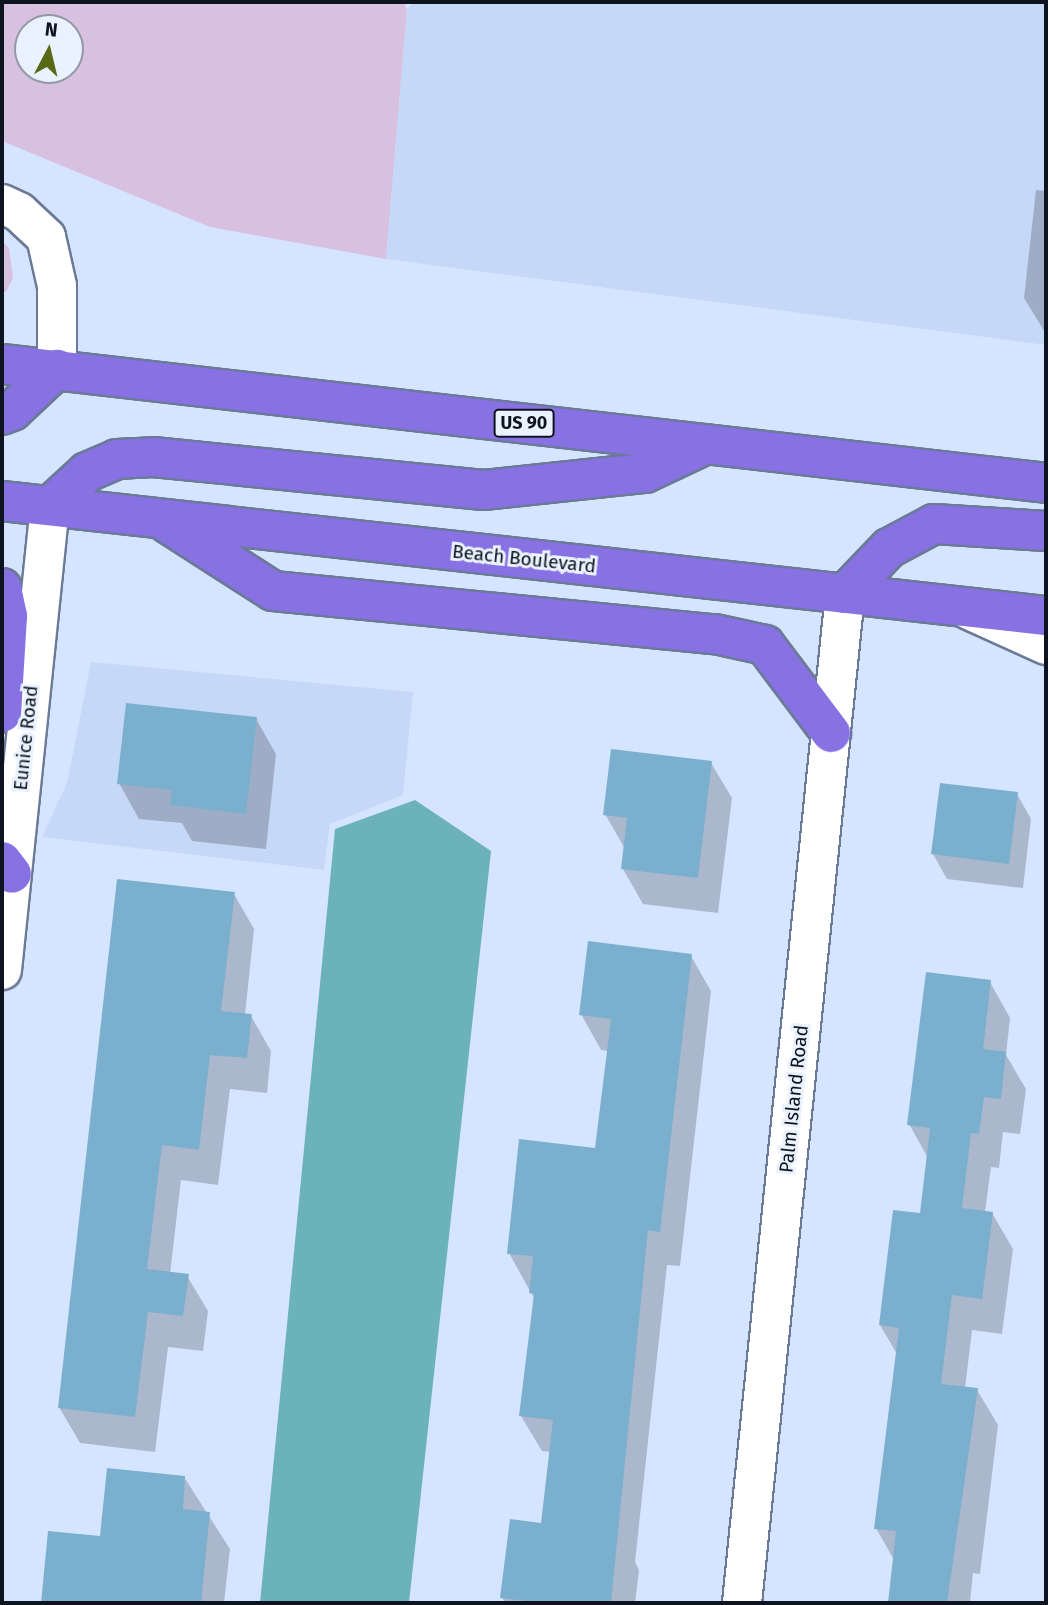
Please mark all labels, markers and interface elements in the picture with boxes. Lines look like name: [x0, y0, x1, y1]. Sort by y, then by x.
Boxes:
north arrow: [14, 14, 84, 84]
text: N: [44, 17, 59, 42]
road number: US 90: [492, 408, 556, 438]
street label: Beach Boulevard: [451, 540, 597, 578]
street label: Eunice Road: [9, 684, 43, 792]
street label: Palm Island Road: [775, 1024, 813, 1174]

